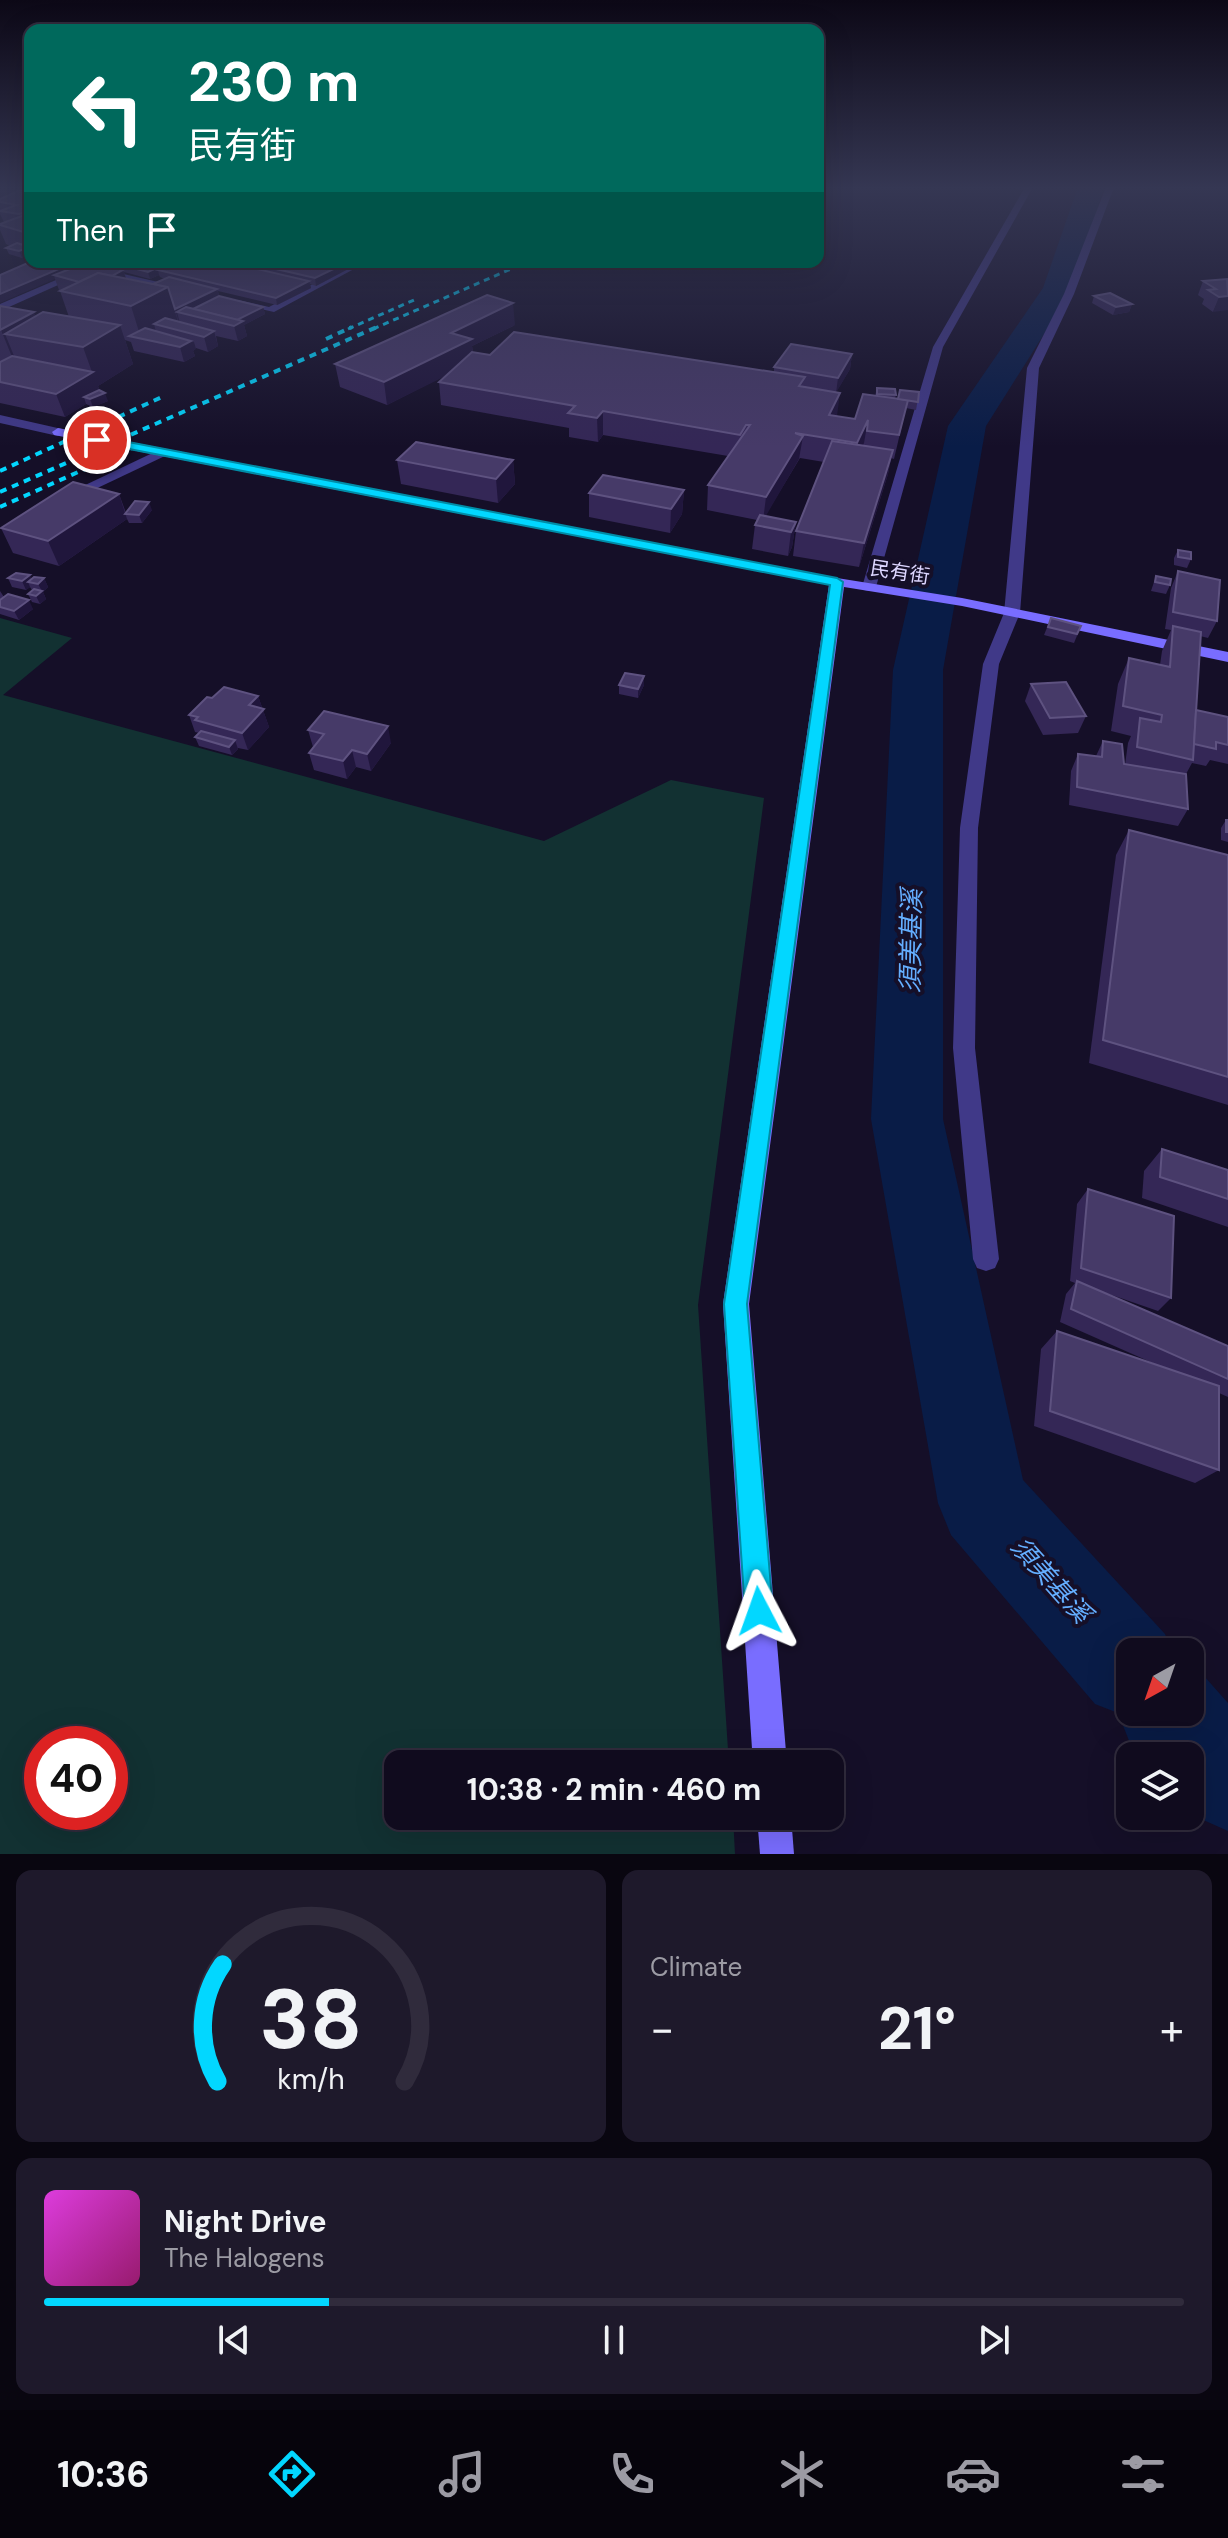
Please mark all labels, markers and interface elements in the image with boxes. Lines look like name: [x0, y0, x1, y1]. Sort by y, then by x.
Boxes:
text: 230 m: [188, 45, 359, 118]
icon: left: [56, 56, 160, 160]
text: 民有街: [188, 122, 296, 169]
icon: arrive: [140, 208, 184, 252]
text: Then: [56, 211, 124, 250]
pin: [63, 406, 131, 474]
icon: arrive: [75, 418, 119, 462]
street label: 民有街: [868, 554, 932, 590]
water label: 須美基溪: [893, 885, 929, 993]
water label: 須美基溪: [1004, 1530, 1101, 1633]
position arrow: [717, 1569, 801, 1653]
north arrow: [1116, 1638, 1204, 1726]
map controls: [1116, 1638, 1204, 1830]
speed limit sign: 40: [24, 1726, 128, 1830]
button: layers: [1116, 1742, 1204, 1830]
text: 10:38 · 2 min · 460 m: [467, 1770, 761, 1809]
text: Climate: [650, 1950, 742, 1984]
text: 38: [260, 1965, 362, 2074]
text: 21°: [878, 1989, 956, 2068]
text: −: [650, 2000, 674, 2058]
text: +: [1160, 2000, 1184, 2058]
text: km/h: [277, 2061, 345, 2098]
text: Night Drive: [164, 2202, 327, 2241]
text: The Halogens: [164, 2241, 324, 2275]
icon: previous: [212, 2318, 256, 2362]
icon: pause: [592, 2318, 636, 2362]
icon: next: [972, 2318, 1016, 2362]
icon: directions: [264, 2446, 320, 2502]
icon: music: [434, 2446, 490, 2502]
icon: phone: [604, 2446, 660, 2502]
icon: climate: [774, 2446, 830, 2502]
icon: car: [945, 2446, 1001, 2502]
icon: filters: [1115, 2446, 1171, 2502]
text: 10:36: [57, 2451, 149, 2498]

